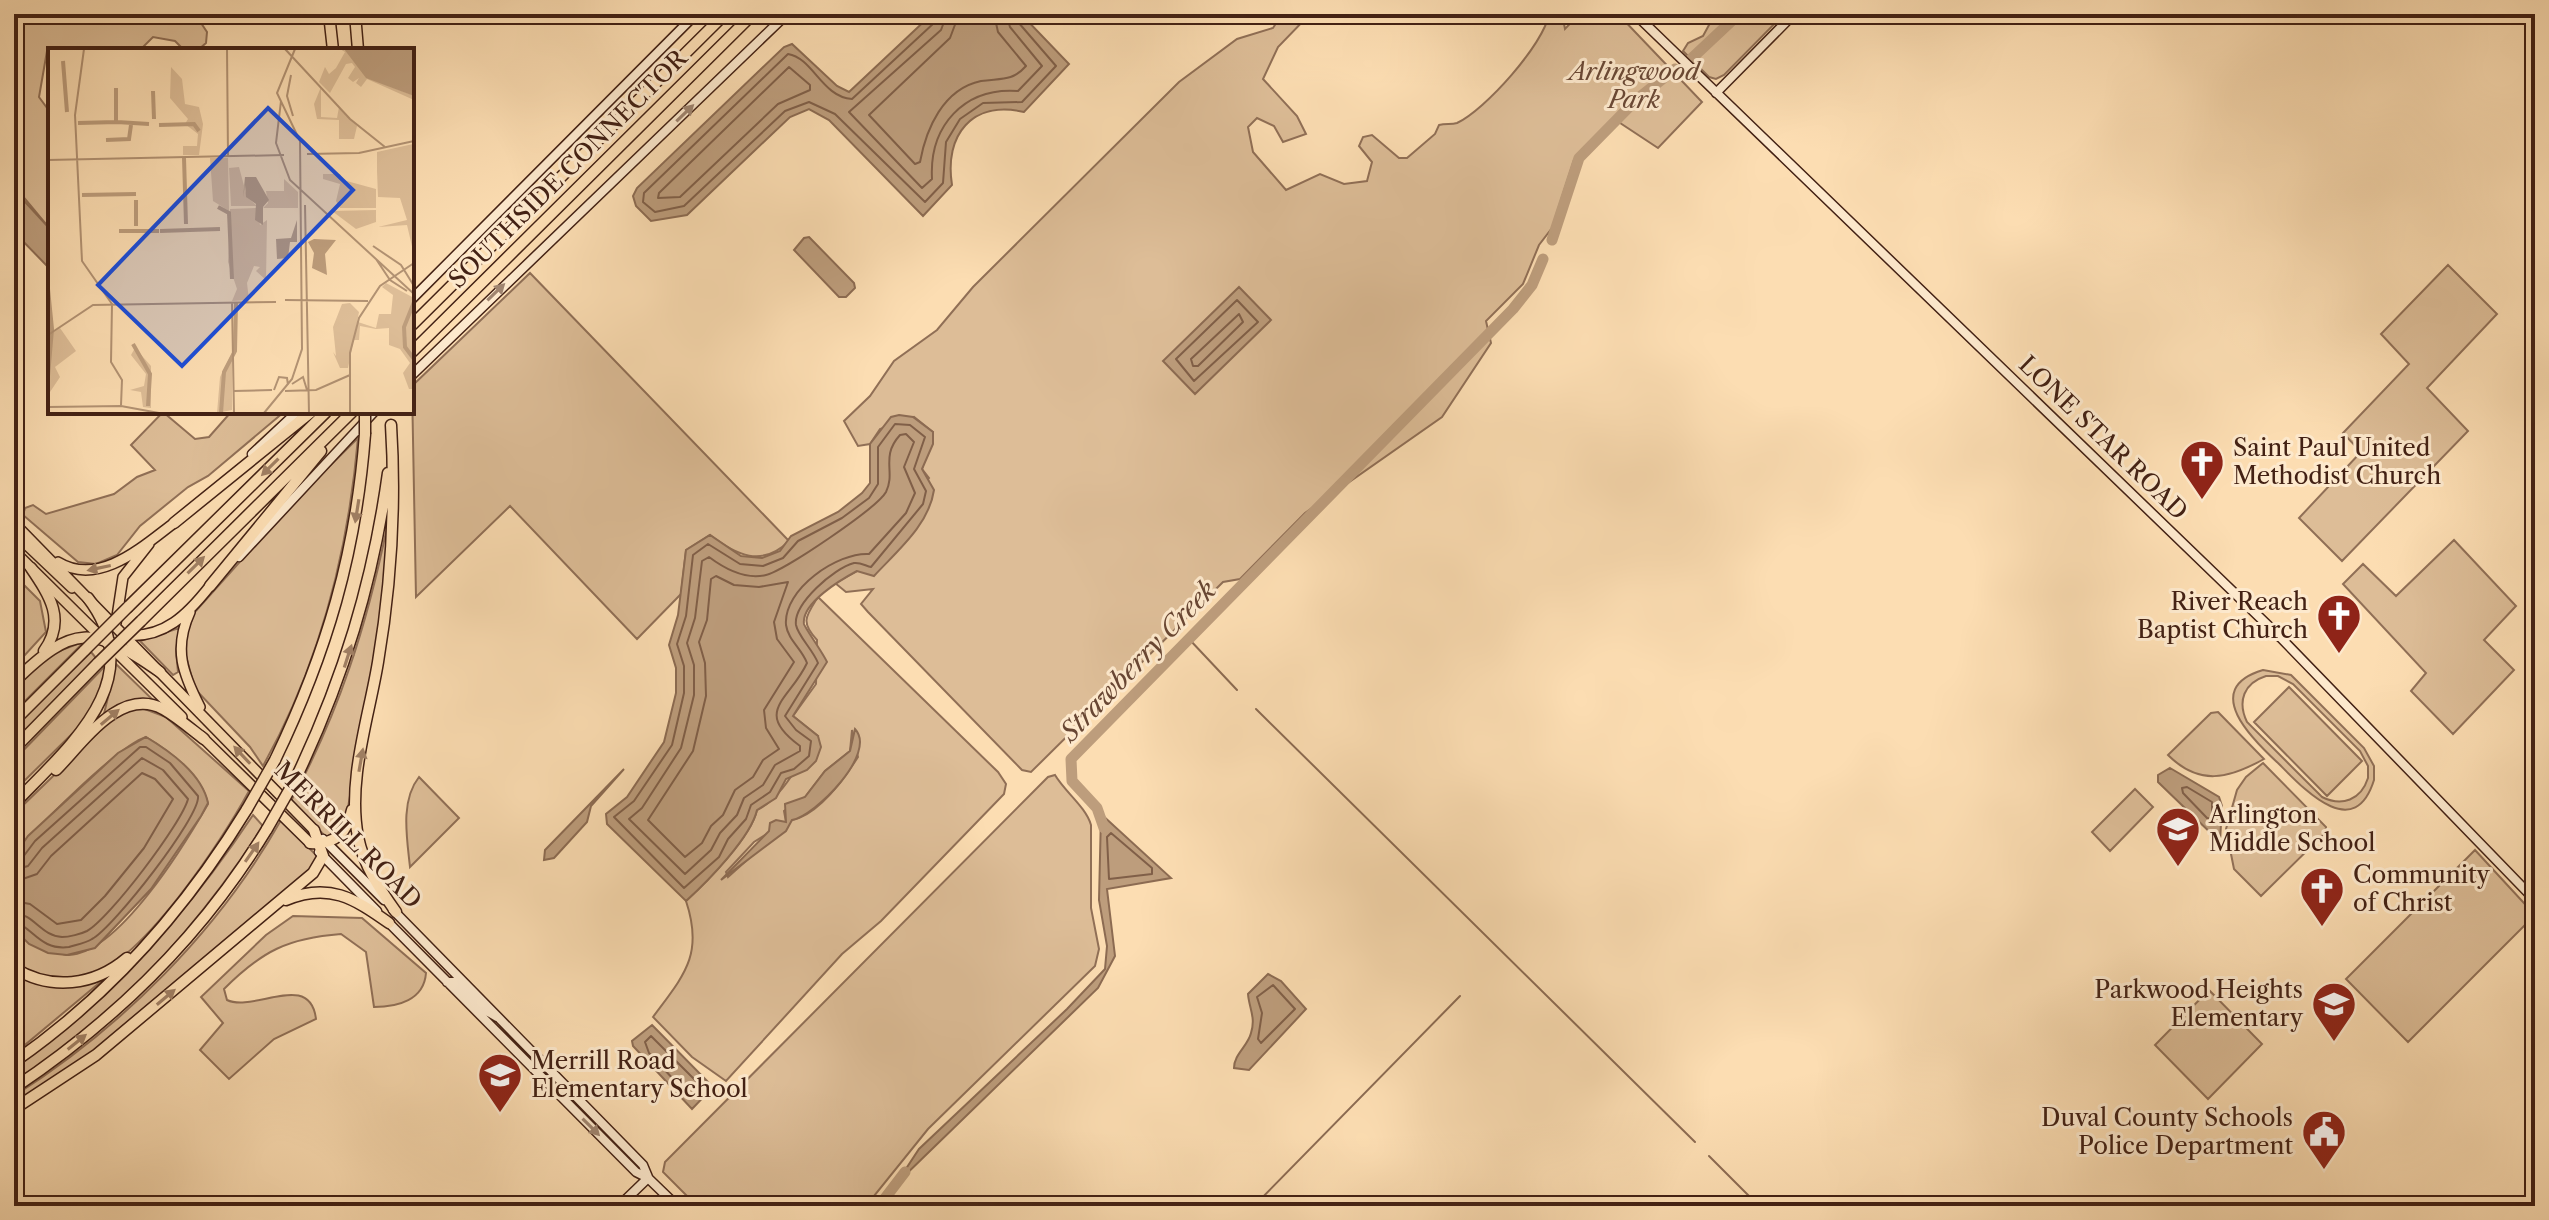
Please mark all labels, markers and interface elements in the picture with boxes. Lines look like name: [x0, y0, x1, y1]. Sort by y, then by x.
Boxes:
street label: SOUTHSIDE CONNECTOR: [443, 43, 694, 294]
inset map: [48, 48, 414, 414]
park label: Arlingwood Park: [1565, 57, 1702, 114]
one-way arrow: [675, 104, 694, 122]
one-way arrow: [486, 283, 505, 302]
street label: LONE STAR ROAD: [2013, 350, 2194, 526]
place label: Saint Paul United Methodist Church: [2233, 433, 2441, 490]
church icon: Saint Paul United Methodist Church: [2178, 438, 2226, 501]
one-way arrow: [261, 457, 280, 476]
one-way arrow: [350, 499, 363, 524]
one-way arrow: [186, 556, 205, 575]
one-way arrow: [87, 562, 112, 575]
water label: Strawberry Creek: [1052, 574, 1223, 749]
place label: River Reach Baptist Church: [2137, 587, 2308, 644]
church icon: River Reach Baptist Church: [2315, 592, 2363, 655]
one-way arrow: [342, 644, 354, 668]
one-way arrow: [100, 709, 120, 726]
one-way arrow: [233, 746, 251, 765]
one-way arrow: [355, 748, 368, 773]
street label: MERRILL ROAD: [269, 755, 428, 914]
place label: Arlington Middle School: [2208, 800, 2375, 857]
school or university icon: Arlington Middle School: [2154, 805, 2202, 868]
one-way arrow: [244, 841, 259, 862]
place label: Community of Christ: [2353, 860, 2491, 917]
church icon: Community of Christ: [2298, 865, 2346, 928]
place label: Parkwood Heights Elementary: [2094, 975, 2304, 1032]
school or university icon: Parkwood Heights Elementary: [2310, 980, 2358, 1043]
one-way arrow: [156, 989, 176, 1006]
one-way arrow: [67, 1035, 87, 1051]
place label: Merrill Road Elementary School: [531, 1046, 748, 1103]
school or university icon: Merrill Road Elementary School: [476, 1051, 524, 1114]
place label: Duval County Schools Police Department: [2041, 1103, 2294, 1160]
public building icon: Duval County Schools Police Department: [2300, 1108, 2348, 1171]
one-way arrow: [581, 1117, 600, 1136]

